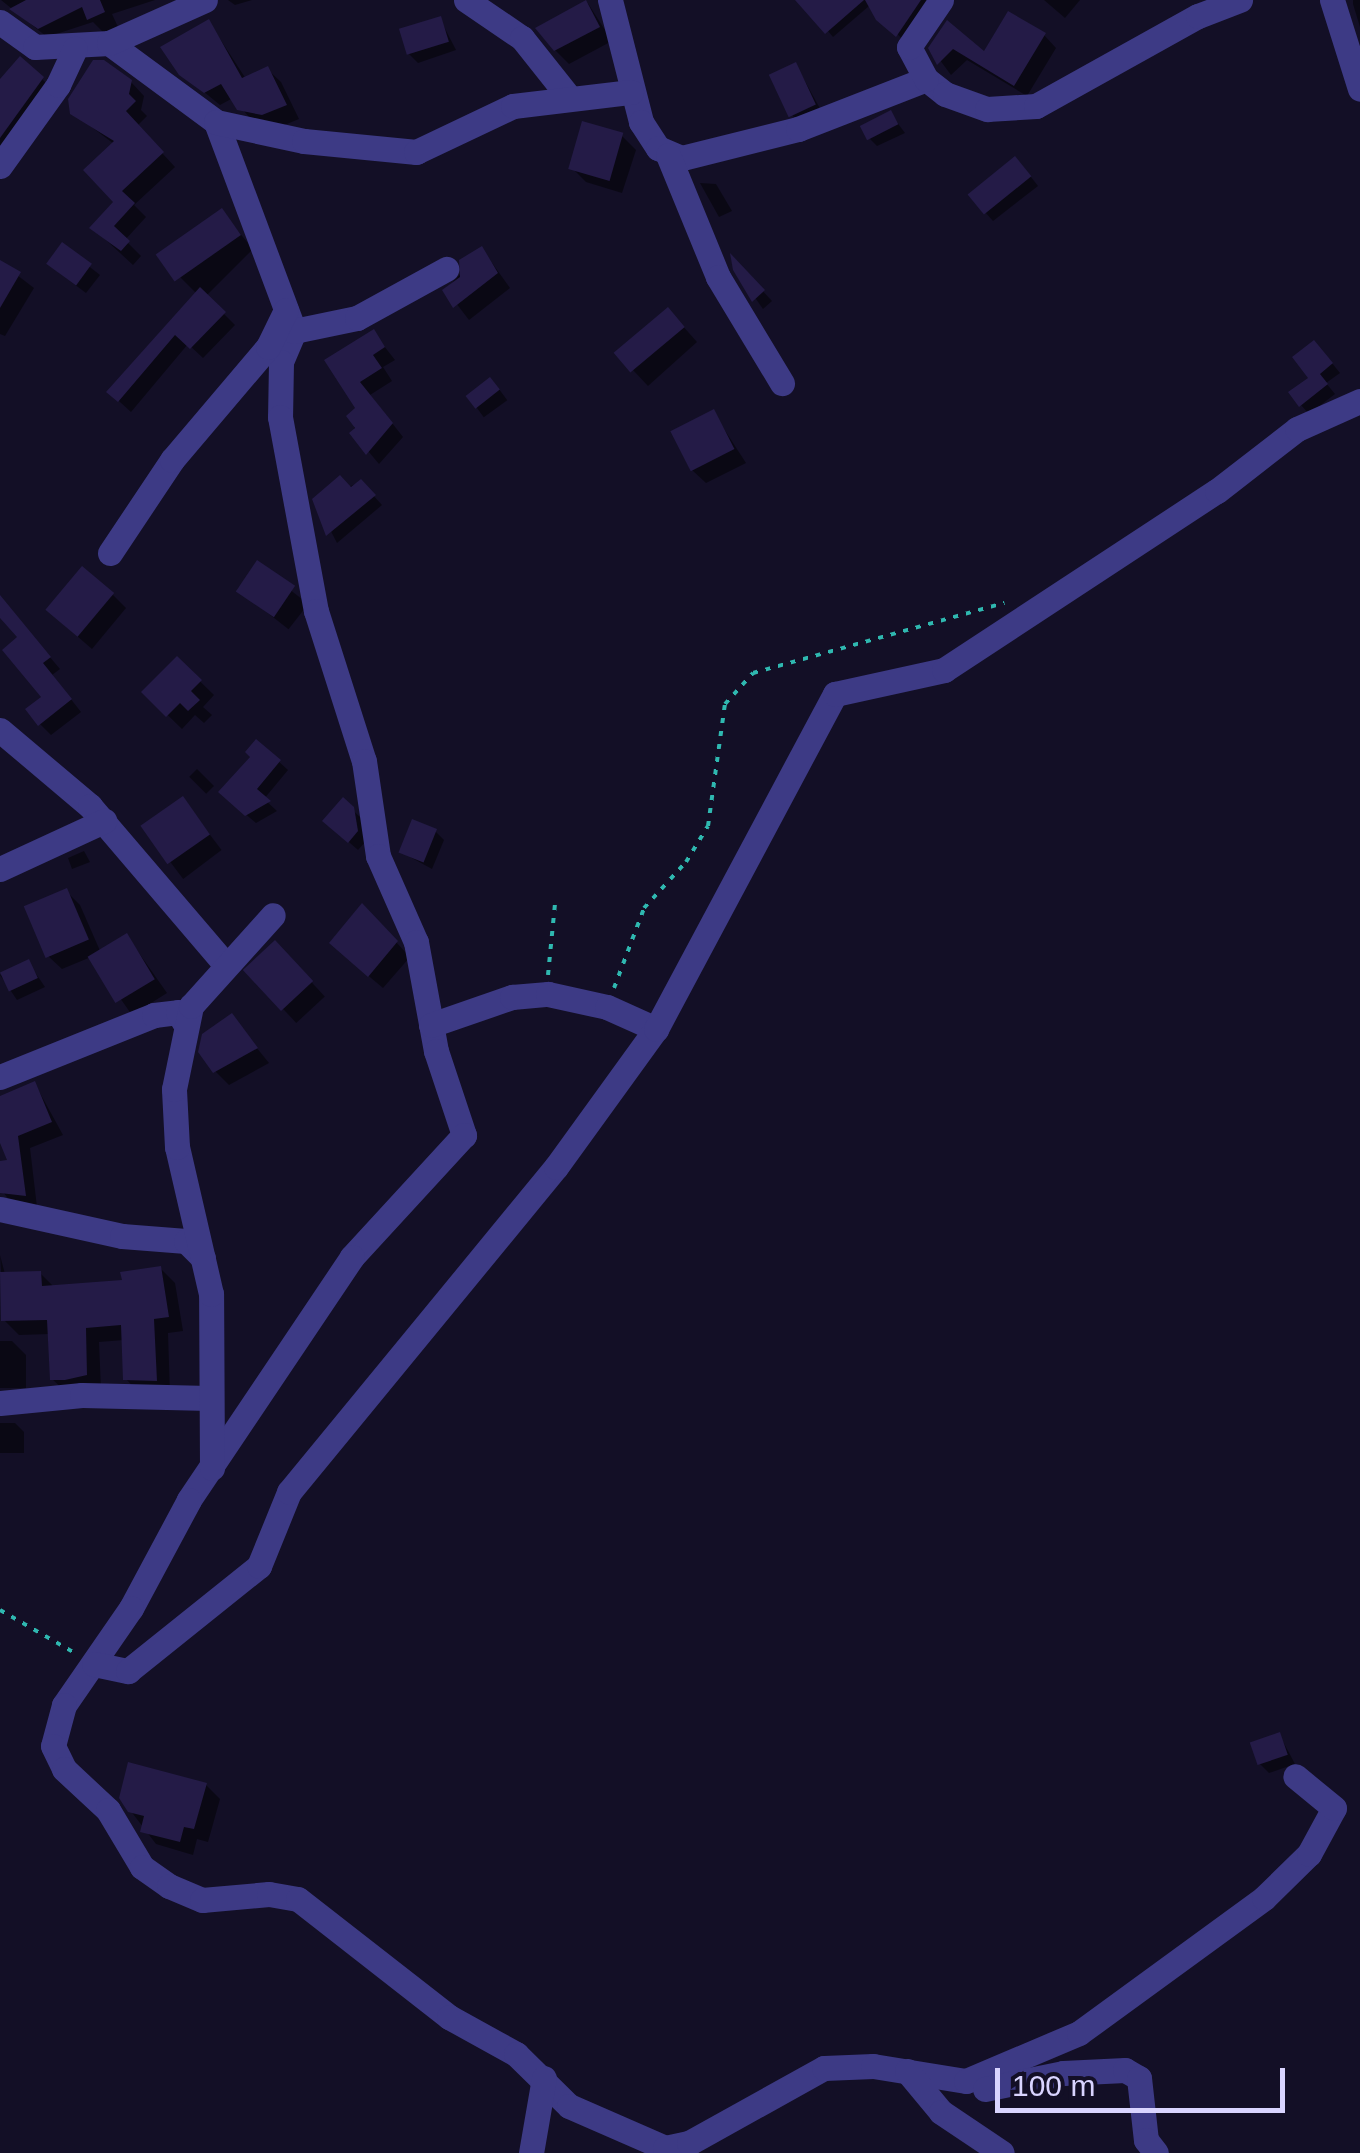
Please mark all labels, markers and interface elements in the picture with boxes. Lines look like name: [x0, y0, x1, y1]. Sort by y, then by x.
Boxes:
scale bar: [1000, 2048, 1290, 2110]
text: 100 m: [1012, 2069, 1095, 2102]

